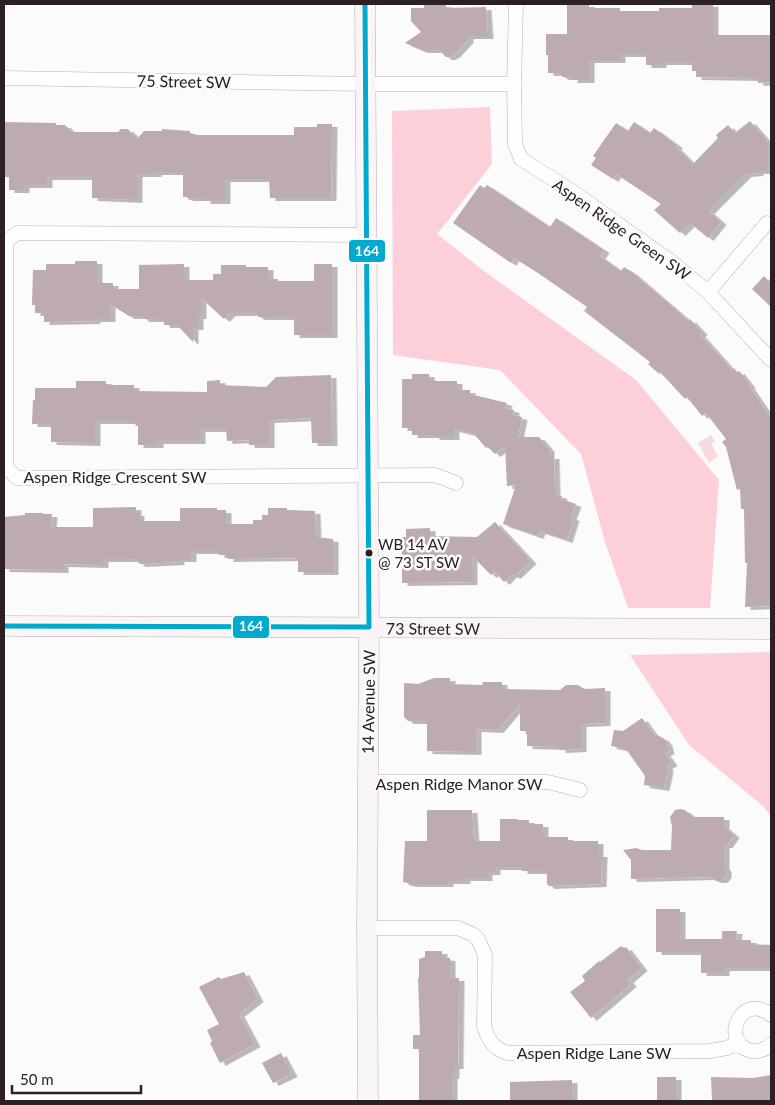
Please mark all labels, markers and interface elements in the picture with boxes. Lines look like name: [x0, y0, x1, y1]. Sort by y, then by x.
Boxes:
street label: 75 Street SW: [137, 71, 232, 91]
street label: Aspen Ridge Green SW: [549, 174, 695, 284]
line badge: 164: [348, 239, 386, 263]
text: 164: [355, 242, 379, 259]
street label: Aspen Ridge Crescent SW: [24, 467, 207, 486]
place label: WB 14 AV @ 73 ST SW: [378, 535, 460, 571]
marker: WB 14 AV @ 73 ST SW: [364, 548, 374, 558]
line badge: 164: [232, 615, 270, 639]
text: 164: [239, 617, 263, 634]
street label: 73 Street SW: [386, 618, 481, 637]
street label: 14 Avenue SW: [358, 649, 378, 754]
street label: Aspen Ridge Manor SW: [376, 774, 543, 793]
street label: Aspen Ridge Lane SW: [517, 1043, 672, 1062]
scale bar: [12, 1062, 141, 1094]
text: 50 m: [20, 1070, 54, 1088]

